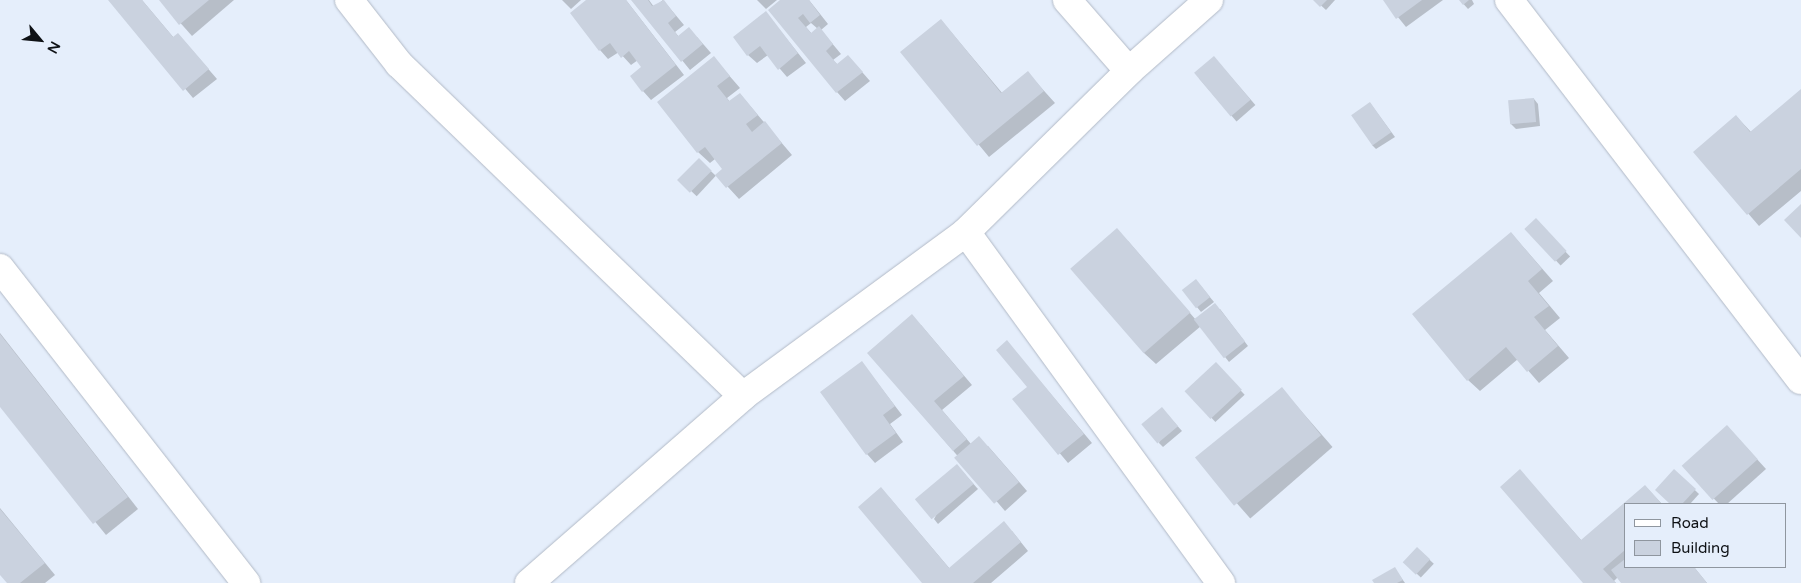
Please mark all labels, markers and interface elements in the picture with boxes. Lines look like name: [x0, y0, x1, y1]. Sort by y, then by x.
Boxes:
north arrow: [15, 15, 65, 65]
text: N: [44, 38, 64, 56]
legend: [1624, 503, 1786, 568]
text: Road: [1671, 514, 1709, 532]
text: Building: [1671, 539, 1730, 557]

